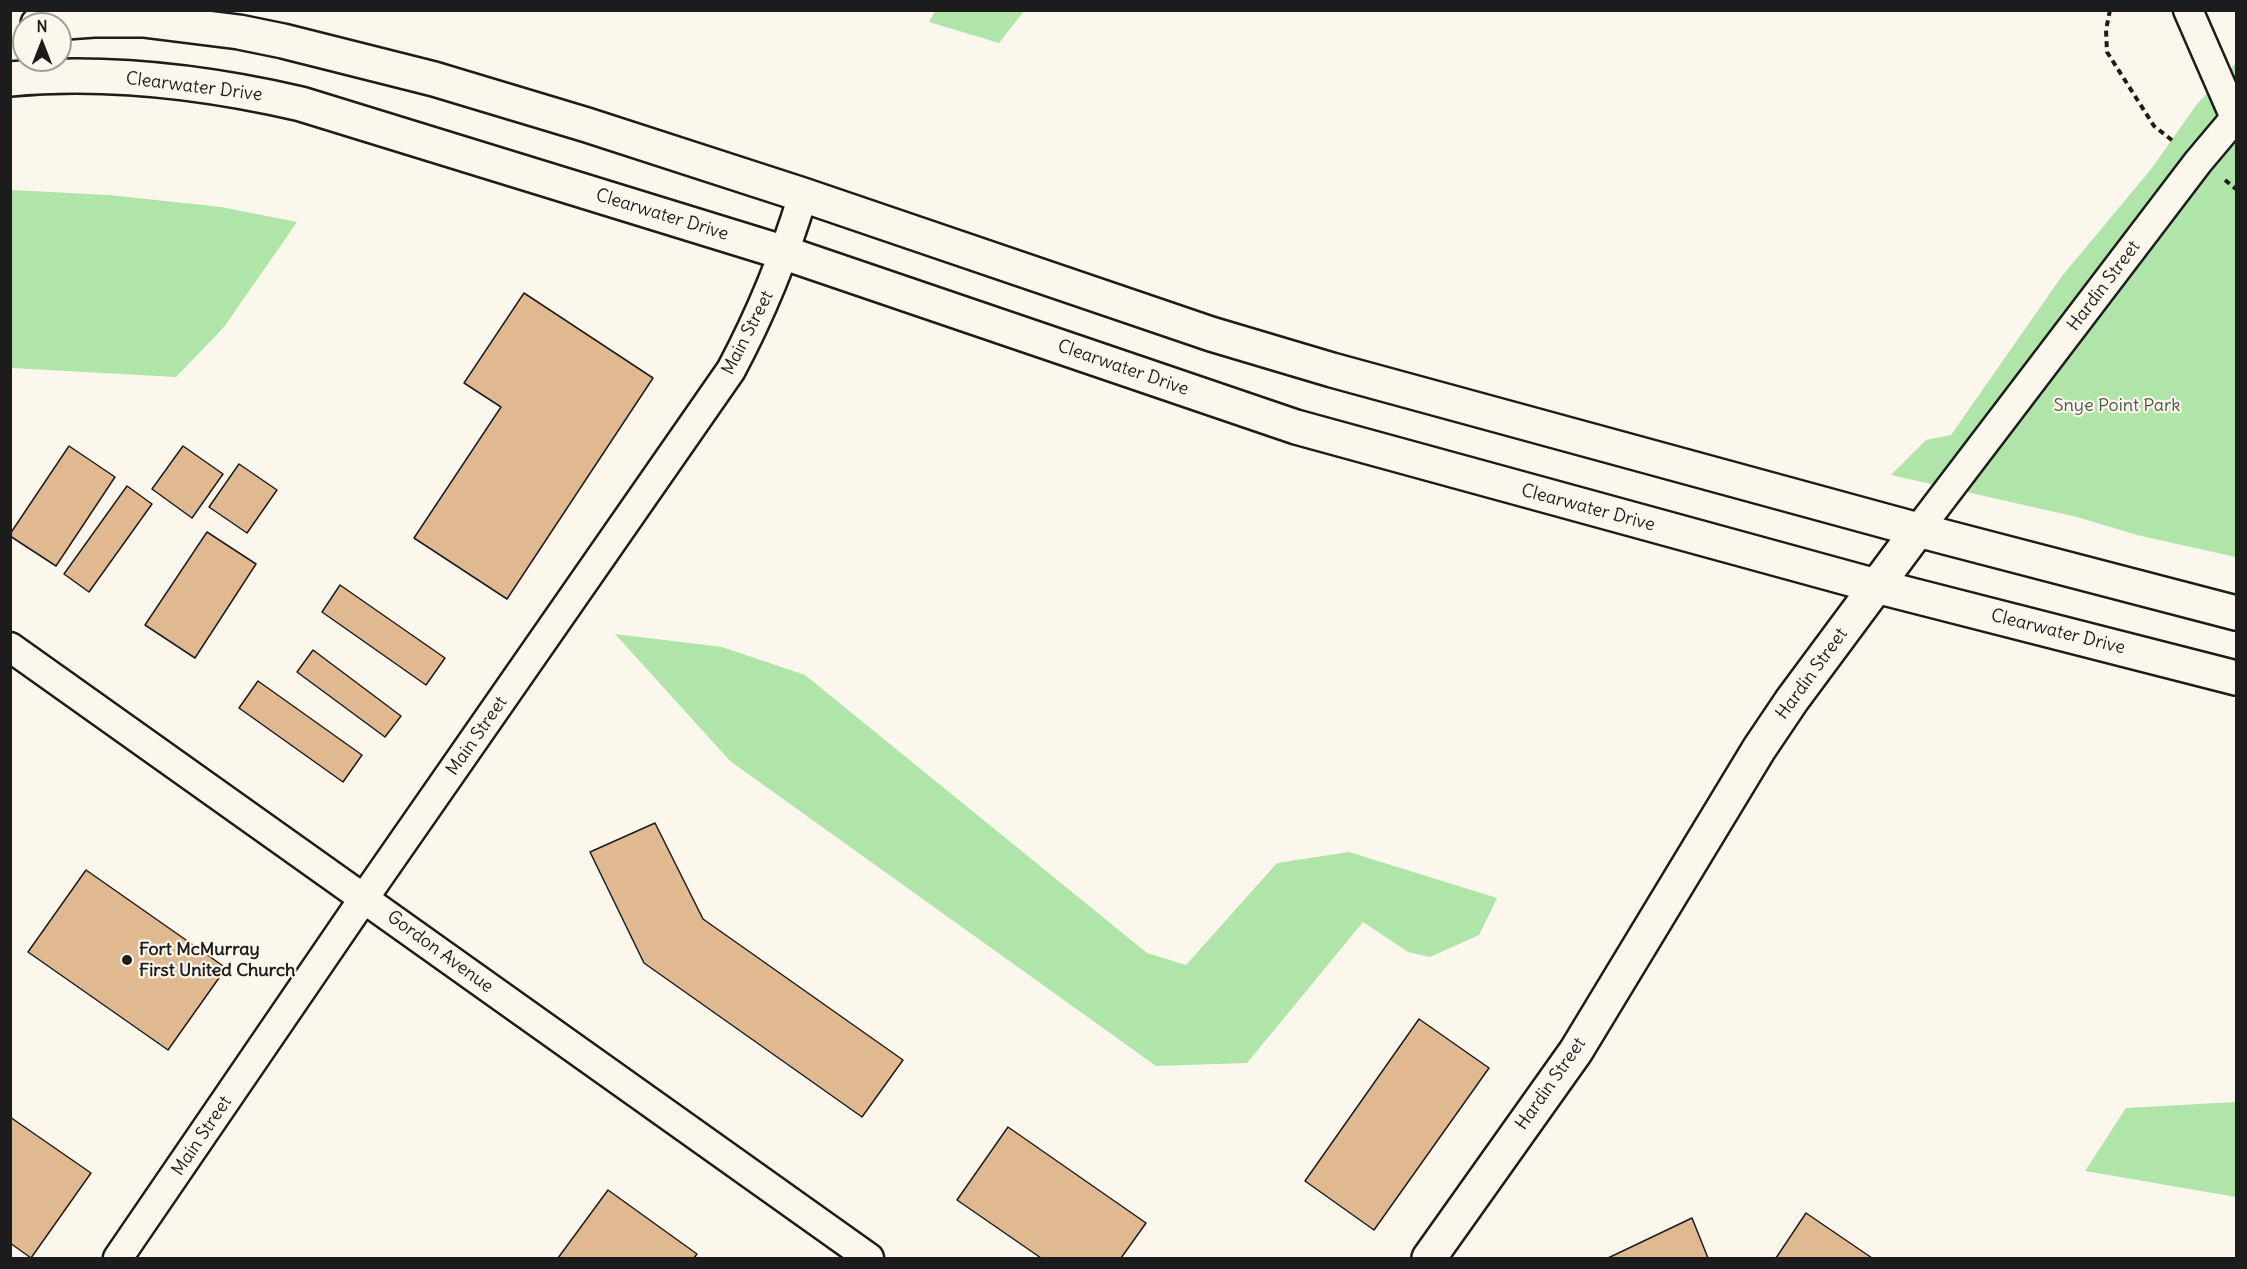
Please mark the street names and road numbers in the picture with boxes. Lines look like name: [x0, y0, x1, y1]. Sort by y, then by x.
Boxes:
street label: Clearwater Drive: [124, 68, 264, 106]
street label: Clearwater Drive: [593, 185, 731, 245]
street label: Hardin Street: [2063, 236, 2145, 336]
street label: Main Street: [718, 287, 778, 379]
street label: Clearwater Drive: [1055, 335, 1191, 401]
street label: Clearwater Drive: [1519, 480, 1657, 536]
street label: Clearwater Drive: [1989, 605, 2127, 659]
street label: Hardin Street: [1772, 624, 1852, 724]
street label: Main Street: [442, 692, 512, 780]
street label: Gordon Avenue: [383, 906, 497, 998]
street label: Hardin Street: [1511, 1034, 1591, 1134]
street label: Main Street: [167, 1092, 237, 1180]

